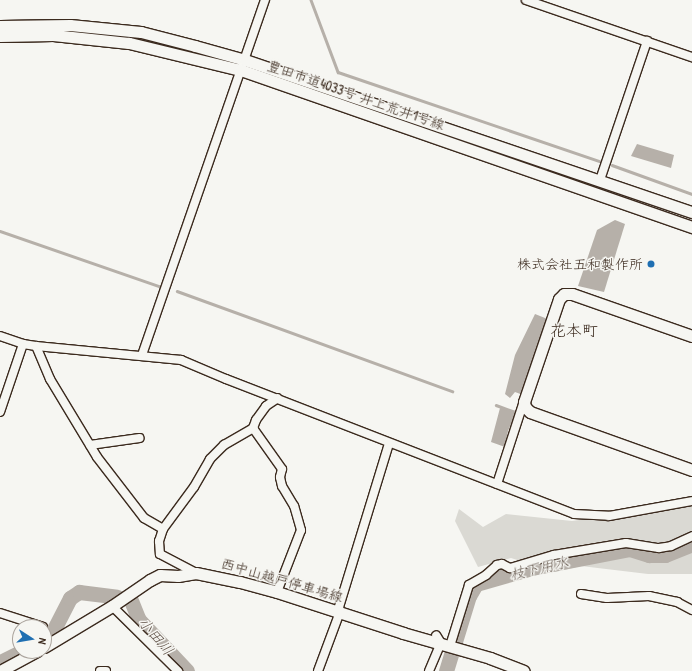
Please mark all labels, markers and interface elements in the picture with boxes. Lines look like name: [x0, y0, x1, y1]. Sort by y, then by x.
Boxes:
street label: 豊田市道4033号 井上荒井1号線: [265, 57, 447, 133]
place label: 株式会社五和製作所: [517, 256, 643, 272]
marker: 株式会社五和製作所: [646, 259, 656, 269]
district label: 花本町: [550, 320, 598, 340]
water label: 枝下用水: [508, 552, 570, 584]
street label: 西中山越戸停車場線: [219, 555, 345, 605]
water label: 小田川: [134, 613, 178, 659]
north arrow: [12, 619, 52, 659]
text: N: [35, 637, 50, 646]

